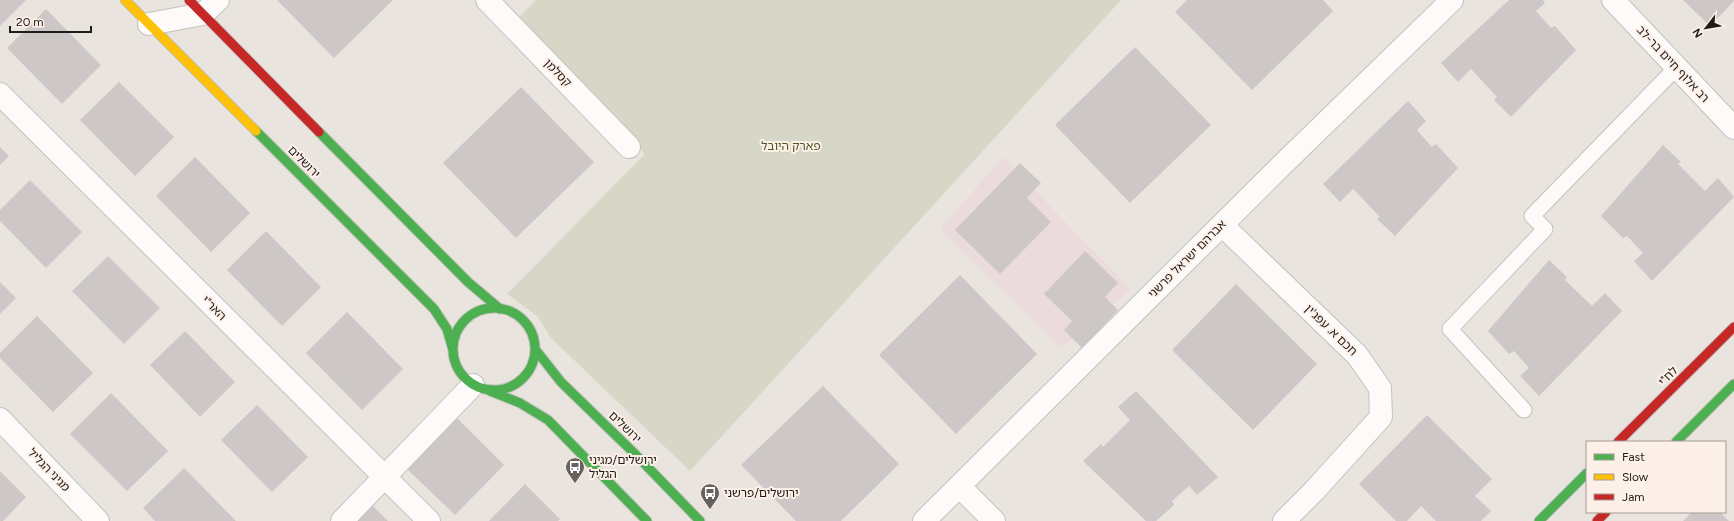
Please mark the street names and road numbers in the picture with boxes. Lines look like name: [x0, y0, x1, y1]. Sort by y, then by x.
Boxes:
street label: רב אלוף חיים בר-לב: [1634, 23, 1712, 105]
street label: קסלמן: [541, 56, 575, 90]
street label: ירושלים: [285, 143, 323, 181]
street label: אברהם ישראל פרשני: [1145, 217, 1229, 301]
street label: האר"י: [199, 293, 229, 323]
street label: חכם א. עפג'ין: [1302, 302, 1360, 358]
street label: לח"י: [1655, 363, 1681, 389]
street label: ירושלים: [606, 408, 644, 446]
street label: מגיני הגליל: [25, 446, 73, 494]

